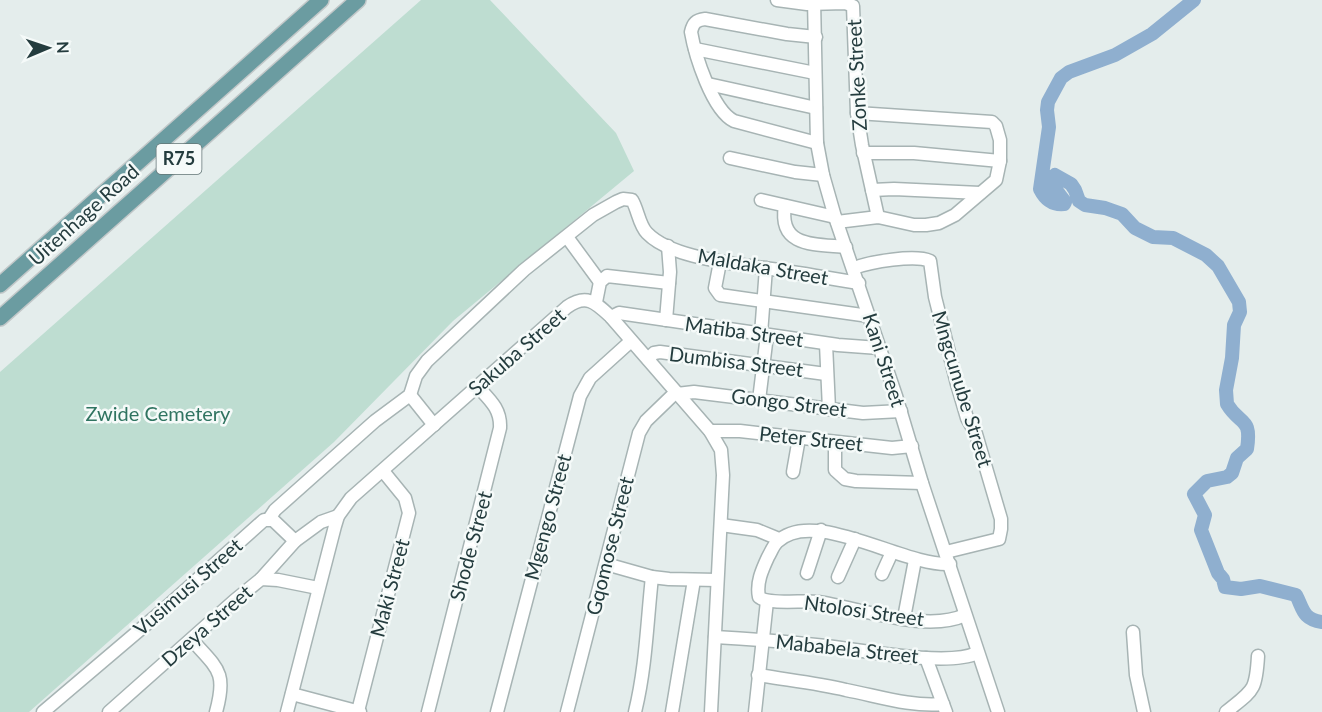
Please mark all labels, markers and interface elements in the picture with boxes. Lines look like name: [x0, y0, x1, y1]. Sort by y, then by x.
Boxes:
north arrow: [18, 18, 78, 78]
street label: Zonke Street: [841, 19, 871, 132]
text: N: [54, 41, 73, 54]
road number: R75: [156, 144, 201, 174]
street label: Uitenhage Road: [23, 159, 143, 270]
street label: Maldaka Street: [696, 243, 830, 289]
street label: Sakuba Street: [463, 303, 570, 400]
street label: Mngcunube Street: [928, 308, 998, 470]
street label: Kani Street: [859, 310, 911, 409]
street label: Matiba Street: [683, 311, 805, 351]
street label: Dumbisa Street: [668, 341, 805, 381]
street label: Gongo Street: [730, 383, 848, 421]
park label: Zwide Cemetery: [86, 401, 231, 425]
street label: Peter Street: [758, 421, 864, 455]
street label: Mgengo Street: [519, 451, 575, 582]
street label: Gqomose Street: [580, 474, 638, 617]
street label: Shode Street: [444, 488, 496, 603]
street label: Vusimusi Street: [128, 533, 247, 640]
street label: Maki Street: [364, 536, 414, 640]
street label: Dzeya Street: [156, 579, 256, 671]
street label: Ntolosi Street: [803, 590, 926, 630]
street label: Mababela Street: [774, 629, 920, 667]

